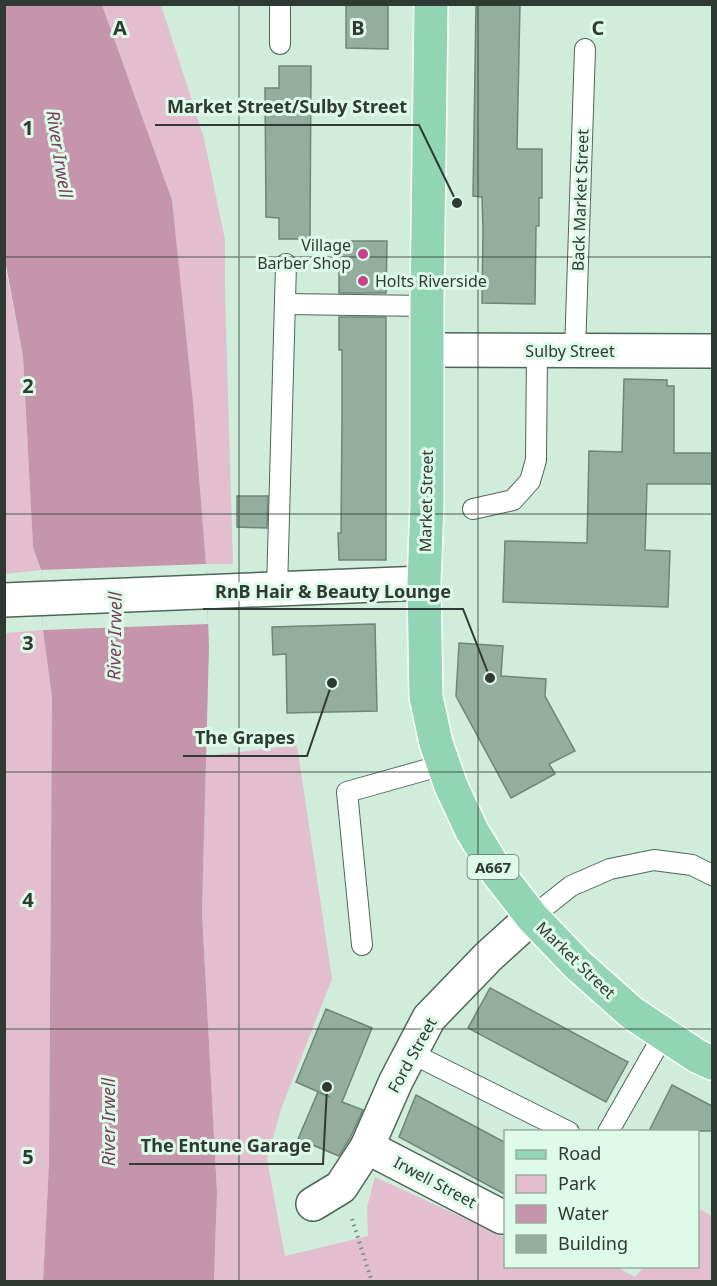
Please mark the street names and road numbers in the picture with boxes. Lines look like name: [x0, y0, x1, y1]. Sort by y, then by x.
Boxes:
street label: Back Market Street: [567, 128, 593, 271]
street label: Sulby Street: [525, 340, 615, 362]
street label: Market Street: [414, 449, 438, 552]
road number: A667: [468, 855, 518, 879]
street label: Market Street: [532, 917, 621, 1004]
street label: Ford Street: [382, 1013, 442, 1097]
street label: Irwell Street: [390, 1151, 480, 1213]

